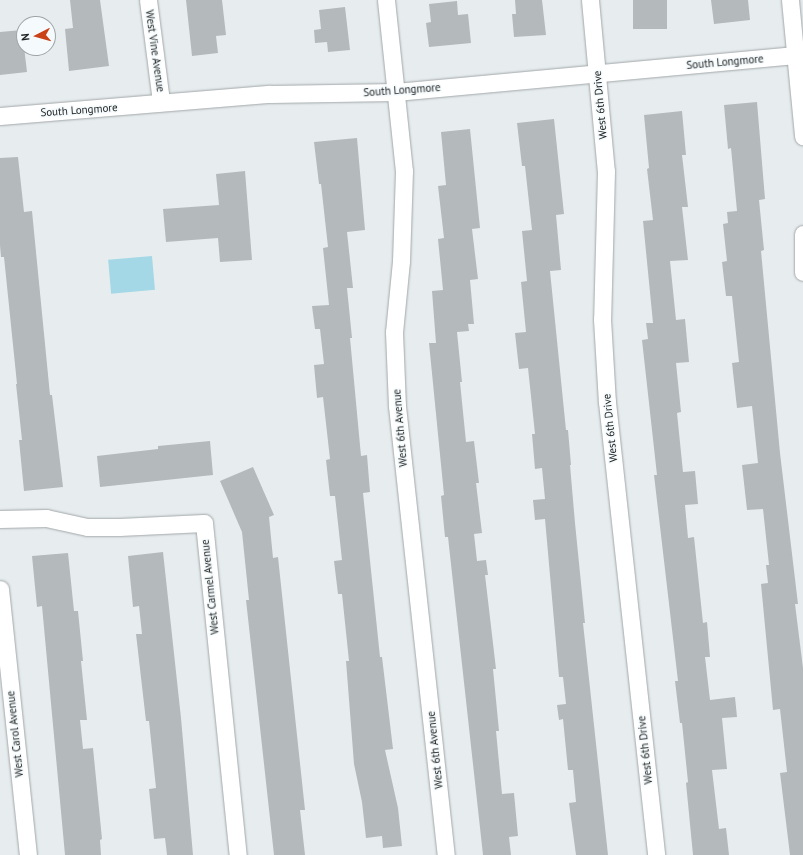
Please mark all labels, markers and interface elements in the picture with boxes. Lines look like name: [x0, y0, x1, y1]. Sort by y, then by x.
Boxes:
street label: West Vine Avenue: [143, 9, 167, 93]
north arrow: [16, 16, 56, 56]
text: N: [18, 33, 32, 41]
street label: South Longmore: [686, 52, 764, 72]
street label: West 6th Drive: [590, 70, 610, 140]
street label: South Longmore: [363, 81, 441, 99]
street label: South Longmore: [40, 101, 118, 119]
street label: West 6th Avenue: [390, 388, 410, 468]
street label: West 6th Drive: [600, 393, 620, 463]
street label: West Carmel Avenue: [198, 539, 222, 635]
street label: West Carol Avenue: [4, 690, 26, 778]
street label: West 6th Avenue: [424, 710, 446, 790]
street label: West 6th Drive: [635, 715, 655, 785]

